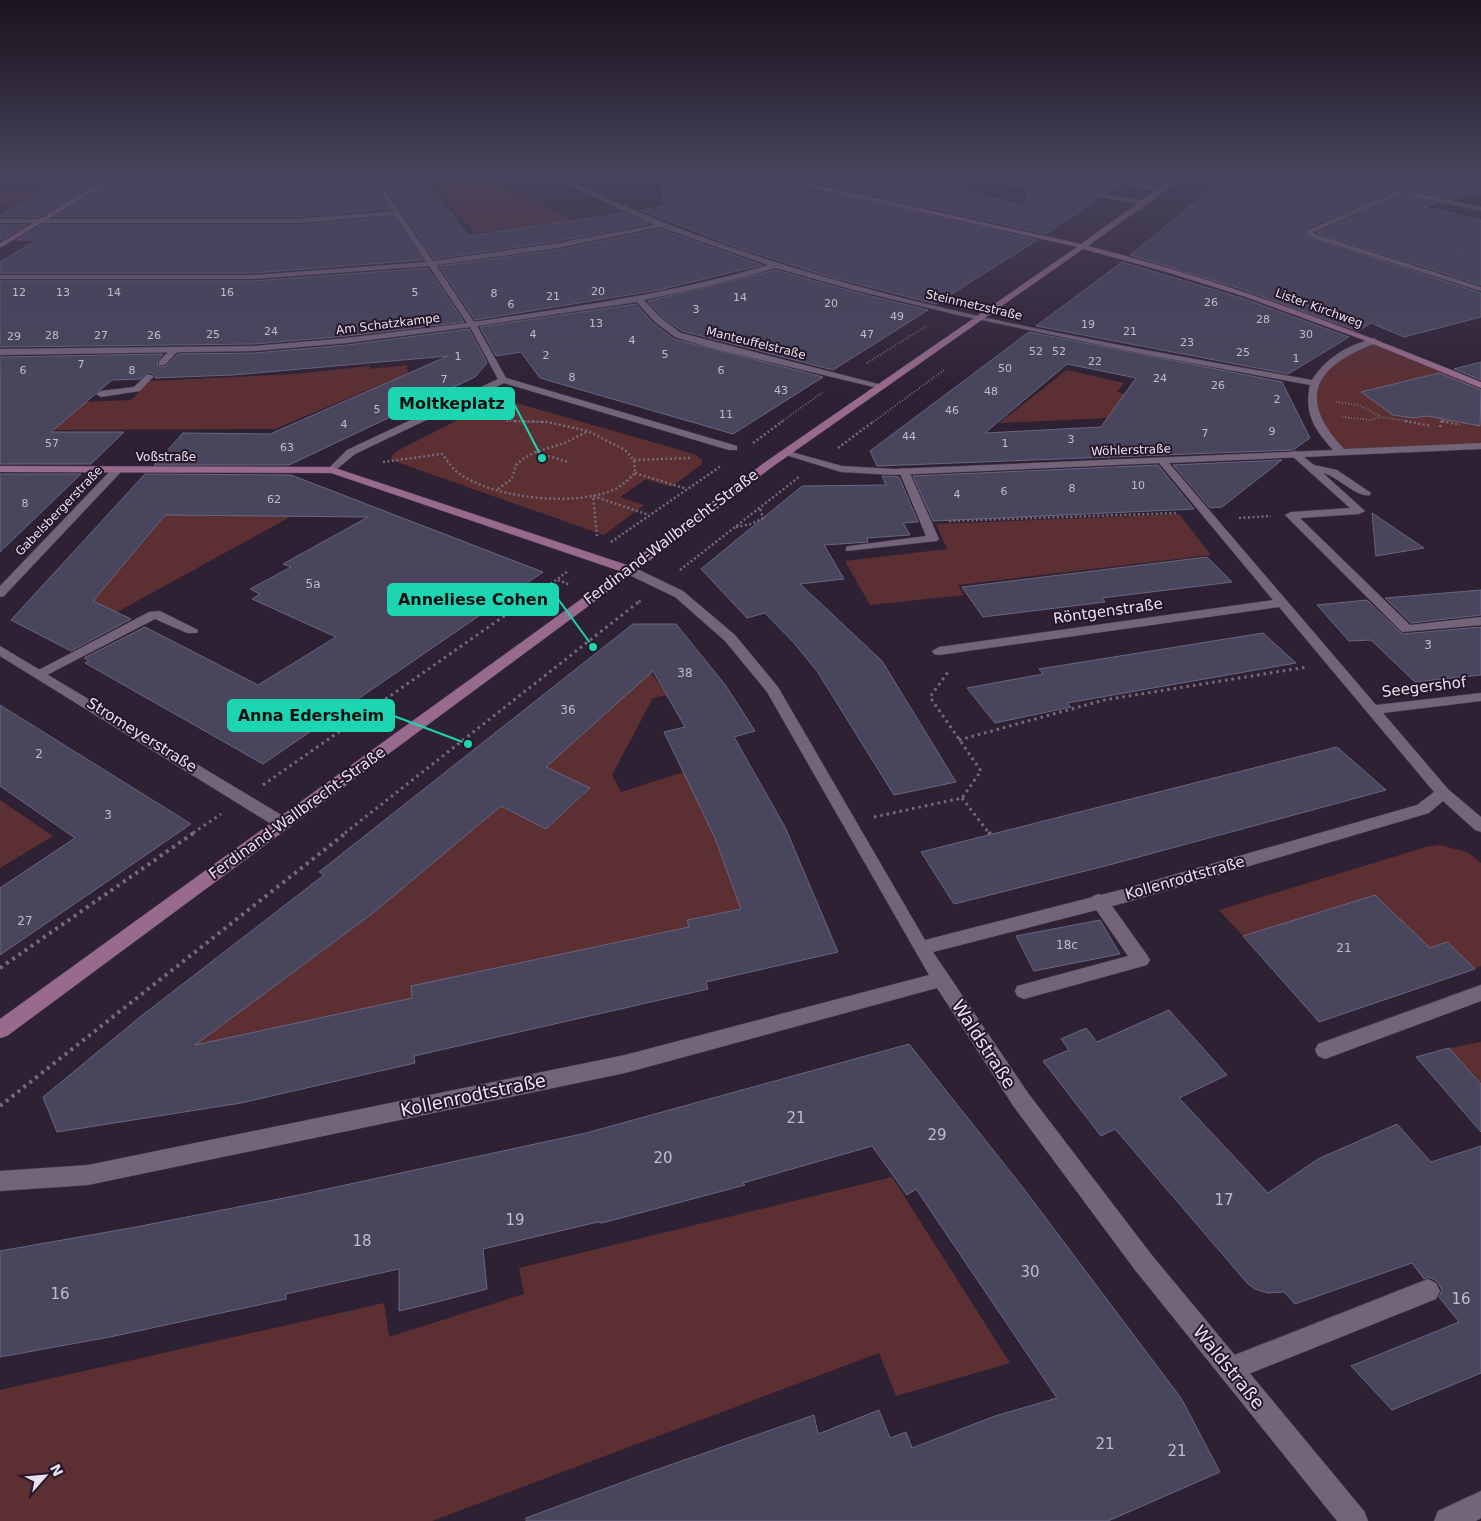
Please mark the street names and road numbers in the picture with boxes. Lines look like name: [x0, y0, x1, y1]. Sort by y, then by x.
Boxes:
street label: Lister Kirchweg: [1273, 286, 1365, 330]
street label: Steinmetzstraße: [924, 287, 1024, 323]
street label: Am Schatzkampe: [335, 311, 441, 337]
street label: Manteuffelstraße: [705, 324, 807, 362]
street label: Wöhlerstraße: [1091, 442, 1171, 458]
street label: Voßstraße: [136, 450, 196, 464]
street label: Gabelsbergerstraße: [13, 463, 105, 559]
street label: Ferdinand-Wallbrecht-Straße: [580, 466, 762, 608]
street label: Röntgenstraße: [1052, 594, 1164, 628]
street label: Seegershof: [1381, 673, 1468, 701]
street label: Stromeyerstraße: [84, 694, 200, 776]
street label: Ferdinand-Wallbrecht-Straße: [205, 743, 389, 883]
street label: Kollenrodtstraße: [1123, 852, 1247, 904]
street label: Waldstraße: [948, 996, 1020, 1092]
street label: Kollenrodtstraße: [398, 1069, 548, 1121]
street label: Waldstraße: [1189, 1321, 1269, 1413]

